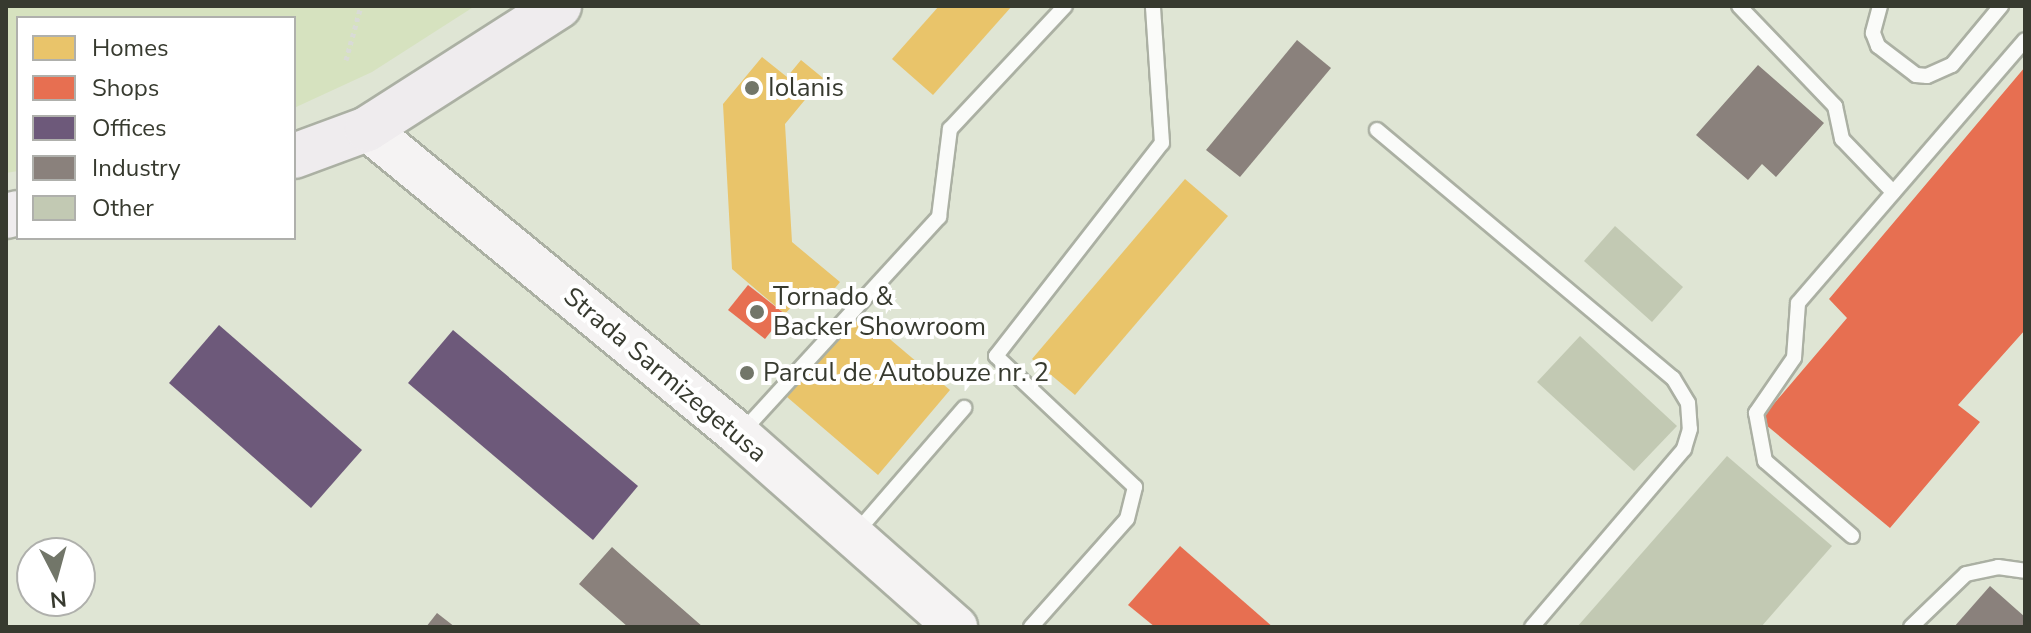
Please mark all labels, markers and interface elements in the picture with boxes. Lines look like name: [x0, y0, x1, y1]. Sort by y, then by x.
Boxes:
legend: [16, 16, 296, 240]
text: Homes: [92, 32, 168, 64]
text: Shops: [92, 72, 159, 104]
place label: Iolanis: [768, 72, 844, 104]
marker: Iolanis: [743, 79, 761, 97]
text: Offices: [92, 112, 167, 144]
text: Industry: [92, 152, 181, 184]
text: Other: [92, 192, 154, 224]
street label: Strada Sarmizegetusa: [557, 281, 773, 469]
place label: Tornado & Backer Showroom: [773, 281, 986, 342]
marker: Tornado & Backer Showroom: [748, 303, 766, 321]
place label: Parcul de Autobuze nr. 2: [763, 357, 1049, 389]
marker: Parcul de Autobuze nr. 2: [738, 364, 756, 382]
north arrow: [16, 537, 96, 617]
text: N: [49, 583, 68, 615]

